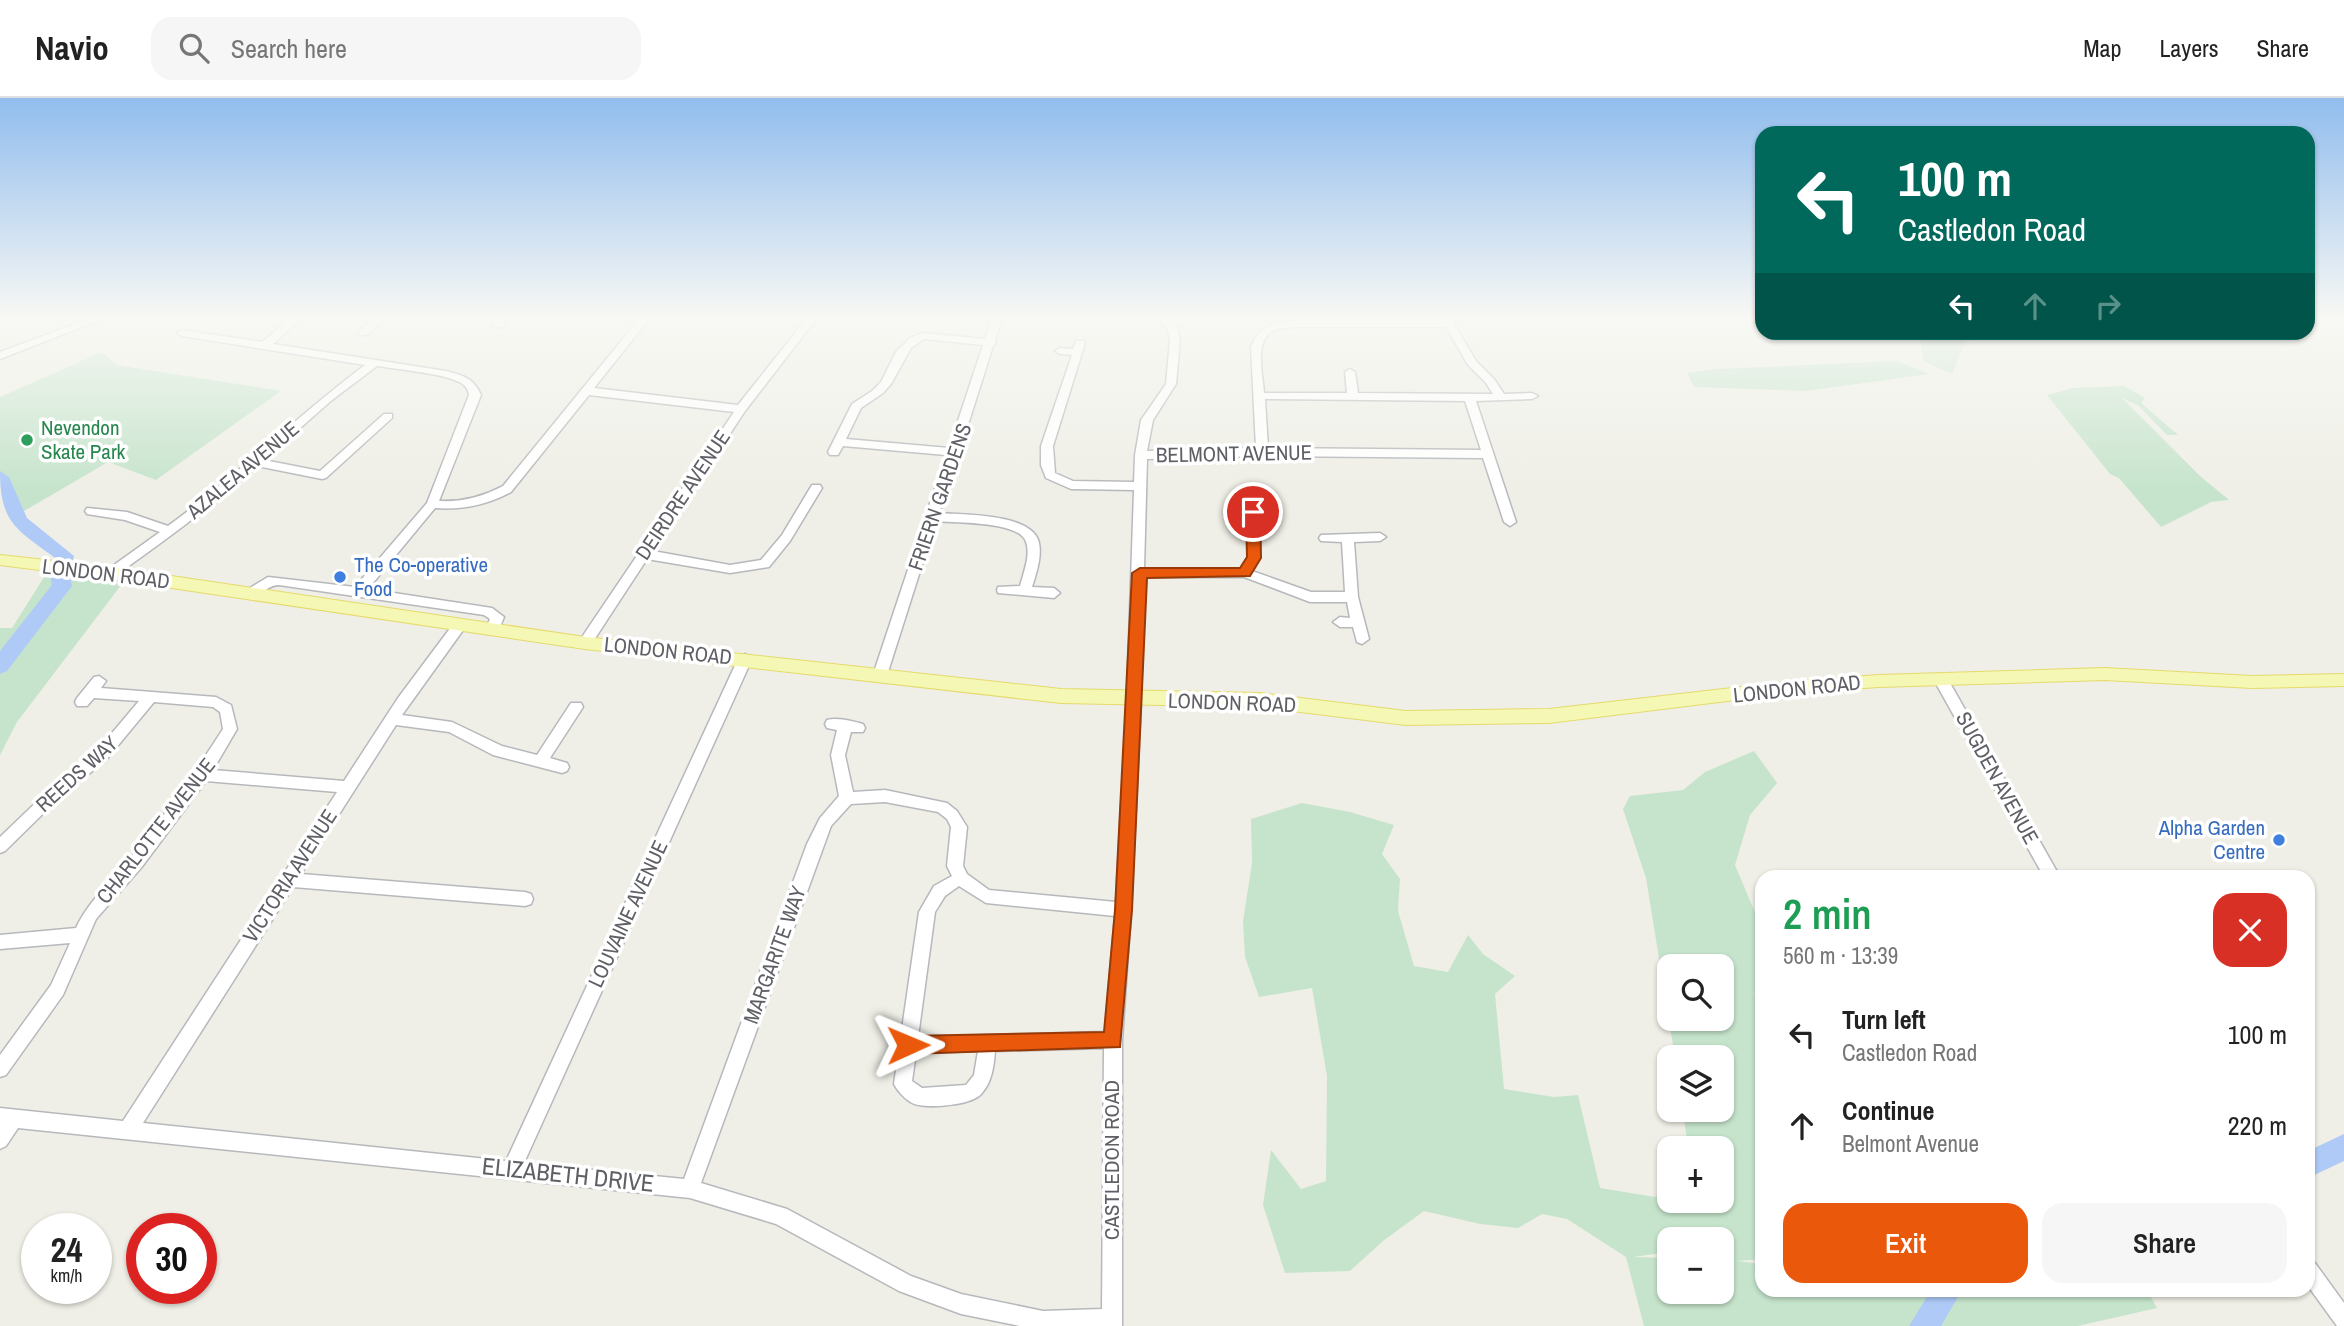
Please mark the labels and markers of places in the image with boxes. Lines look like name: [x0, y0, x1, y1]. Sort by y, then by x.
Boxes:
place label: Nevendon Skate Park: [41, 413, 126, 466]
marker: Nevendon Skate Park: [19, 432, 35, 448]
pin: [1223, 482, 1283, 542]
place label: The Co-operative Food: [354, 550, 488, 603]
marker: The Co-operative Food: [332, 569, 348, 585]
place label: Alpha Garden Centre: [2158, 813, 2265, 866]
marker: Alpha Garden Centre: [2271, 832, 2287, 848]

